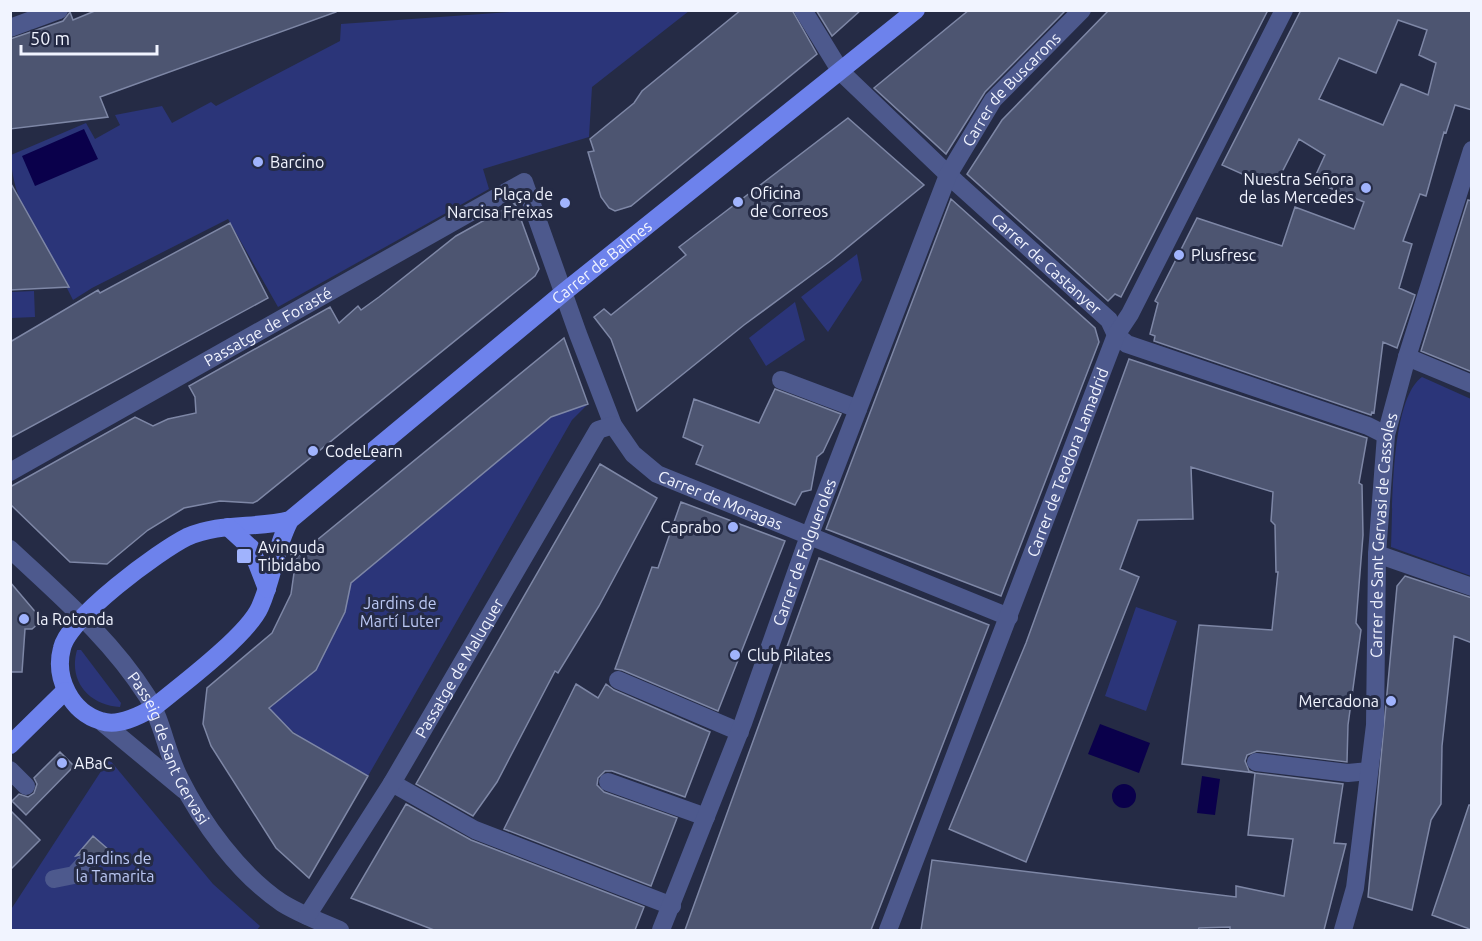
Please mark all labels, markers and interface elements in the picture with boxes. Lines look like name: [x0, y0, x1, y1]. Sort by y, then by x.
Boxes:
scale bar: [21, 18, 158, 56]
text: 50 m: [30, 28, 70, 48]
street label: Carrer de Buscarons: [958, 28, 1064, 149]
place label: Barcino: [270, 153, 324, 171]
marker: Barcino: [251, 155, 265, 169]
place label: Nuestra Señora de las Mercedes: [1239, 170, 1354, 206]
marker: Nuestra Señora de las Mercedes: [1359, 181, 1373, 195]
place label: Oficina de Correos: [750, 184, 828, 220]
place label: Plaça de Narcisa Freixas: [447, 185, 553, 221]
marker: Oficina de Correos: [731, 195, 745, 209]
marker: Plaça de Narcisa Freixas: [558, 196, 572, 210]
street label: Carrer de Castanyer: [988, 210, 1105, 318]
street label: Carrer de Balmes: [548, 217, 655, 308]
place label: Plusfresc: [1191, 246, 1257, 264]
marker: Plusfresc: [1172, 248, 1186, 262]
street label: Passatge de Forasté: [201, 283, 335, 370]
street label: Carrer de Teodora Lamadrid: [1023, 365, 1112, 559]
street label: Carrer de Sant Gervasi de Cassoles: [1367, 411, 1401, 658]
place label: CodeLearn: [325, 442, 403, 460]
marker: CodeLearn: [306, 444, 320, 458]
street label: Carrer de Moragas: [656, 467, 785, 533]
street label: Carrer de Folgueroles: [769, 476, 839, 628]
place label: Caprabo: [661, 518, 721, 536]
marker: Caprabo: [726, 520, 740, 534]
place label: Avinguda Tibidabo: [258, 538, 325, 574]
marker: Avinguda Tibidabo: [235, 547, 253, 565]
park label: Jardins de Martí Luter: [360, 594, 440, 630]
street label: Passatge de Maluquer: [411, 595, 507, 741]
place label: la Rotonda: [36, 610, 114, 628]
marker: la Rotonda: [17, 612, 31, 626]
place label: Club Pilates: [747, 646, 831, 664]
marker: Club Pilates: [728, 648, 742, 662]
street label: Passeig de Sant Gervasi: [124, 668, 213, 828]
place label: Mercadona: [1299, 692, 1379, 710]
marker: Mercadona: [1384, 694, 1398, 708]
place label: ABaC: [74, 754, 113, 772]
marker: ABaC: [55, 756, 69, 770]
park label: Jardins de la Tamarita: [75, 849, 155, 885]

